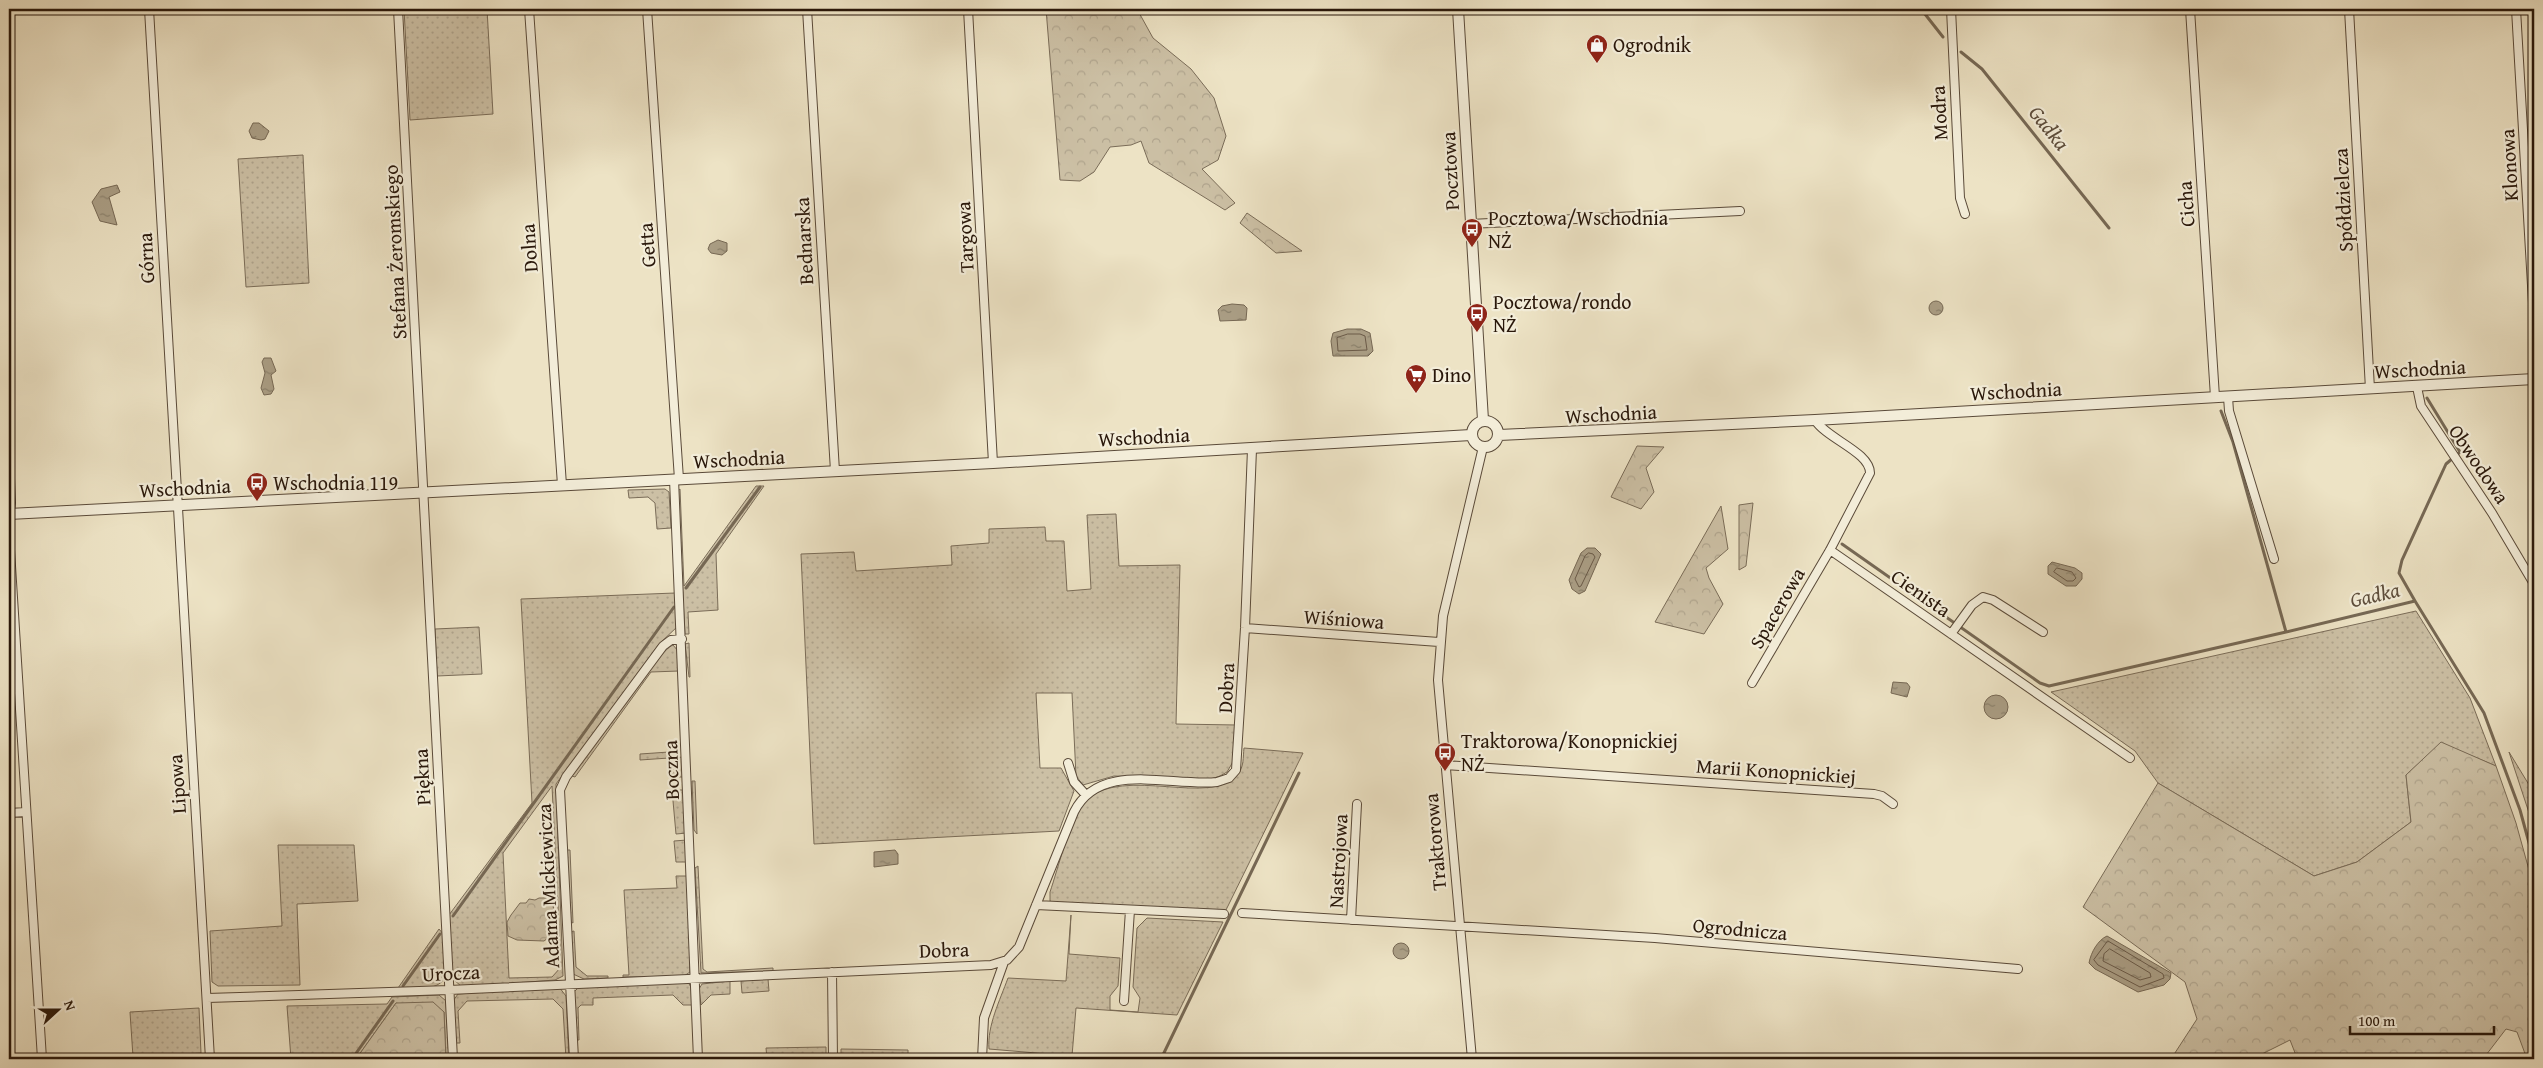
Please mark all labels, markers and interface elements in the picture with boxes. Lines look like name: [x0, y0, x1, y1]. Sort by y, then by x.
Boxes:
place label: Ogrodnik: [1613, 30, 1692, 59]
shop icon: Ogrodnik: [1585, 33, 1609, 64]
street label: Modra: [1923, 84, 1954, 141]
water label: Gadka: [2022, 98, 2077, 157]
street label: Klonowa: [2492, 128, 2525, 202]
street label: Pocztowa: [1433, 130, 1466, 211]
street label: Spółdzielcza: [2325, 147, 2360, 253]
street label: Stefana Żeromskiego: [375, 164, 414, 340]
street label: Cicha: [2169, 180, 2202, 228]
street label: Bednarska: [787, 196, 820, 286]
street label: Targowa: [948, 200, 981, 273]
place label: Pocztowa/Wschodnia NŻ: [1488, 203, 1669, 255]
bus stop icon: Pocztowa/Wschodnia NŻ: [1460, 217, 1484, 248]
street label: Getta: [630, 221, 663, 268]
street label: Dolna: [512, 222, 545, 273]
street label: Górna: [130, 231, 161, 284]
place label: Pocztowa/rondo NŻ: [1493, 287, 1632, 339]
bus stop icon: Pocztowa/rondo NŻ: [1465, 302, 1489, 333]
street label: Wschodnia: [2373, 352, 2467, 385]
place label: Dino: [1432, 360, 1471, 389]
supermarket icon: Dino: [1404, 363, 1428, 394]
street label: Wschodnia: [1969, 374, 2063, 407]
street label: Wschodnia: [1564, 397, 1658, 430]
street label: Obwodowa: [2442, 418, 2517, 510]
street label: Wschodnia: [1097, 420, 1191, 453]
street label: Wschodnia: [692, 442, 786, 475]
place label: Wschodnia 119: [273, 468, 398, 497]
street label: Wschodnia: [138, 471, 232, 504]
bus stop icon: Wschodnia 119: [245, 471, 269, 502]
street label: Spacerowa: [1742, 561, 1812, 654]
street label: Cienista: [1885, 561, 1958, 624]
water label: Gadka: [2347, 574, 2403, 615]
street label: Wiśniowa: [1303, 601, 1386, 636]
street label: Dobra: [1210, 662, 1241, 714]
place label: Traktorowa/Konopnickiej NŻ: [1461, 726, 1678, 778]
street label: Boczna: [655, 739, 686, 800]
bus stop icon: Traktorowa/Konopnickiej NŻ: [1433, 741, 1457, 772]
street label: Piękna: [406, 747, 437, 806]
street label: Marii Konopnickiej: [1695, 750, 1857, 791]
street label: Lipowa: [160, 753, 193, 815]
street label: Traktorowa: [1416, 792, 1453, 892]
street label: Adama Mickiewicza: [529, 802, 566, 969]
street label: Nastrojowa: [1321, 813, 1354, 909]
street label: Ogrodnicza: [1692, 910, 1789, 947]
street label: Dobra: [918, 934, 970, 965]
street label: Urocza: [421, 956, 481, 989]
north arrow: [32, 986, 82, 1036]
text: N: [59, 997, 81, 1014]
scale bar: [2350, 1003, 2494, 1035]
text: 100 m: [2358, 1010, 2396, 1031]

